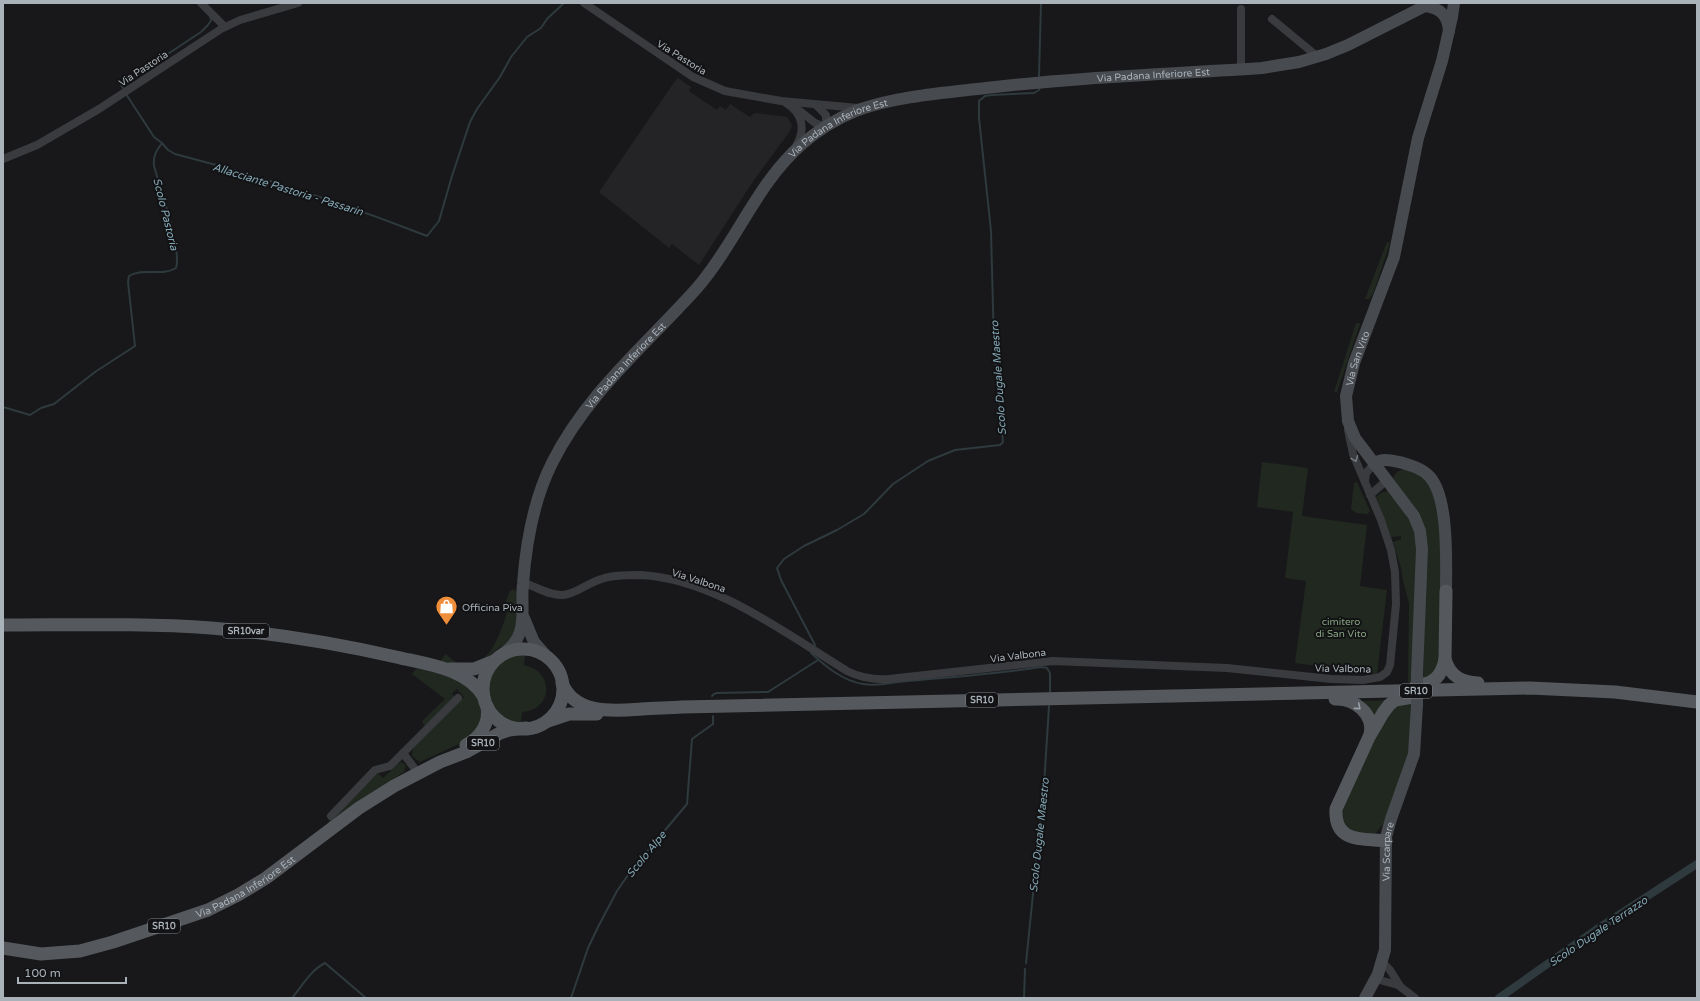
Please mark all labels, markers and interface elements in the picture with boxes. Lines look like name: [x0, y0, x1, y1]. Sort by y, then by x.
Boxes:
street label: Via Pastoria: [654, 38, 708, 78]
street label: Via Pastoria: [117, 49, 170, 89]
street label: Via Padana Inferiore Est: [1096, 66, 1210, 85]
street label: Via Padana Inferiore Est: [786, 97, 889, 161]
water label: Allacciante Pastoria - Passarin: [211, 160, 365, 219]
water label: Scolo Pastoria: [150, 177, 181, 252]
water label: Scolo Dugale Maestro: [988, 319, 1009, 436]
street label: Via Padana Inferiore Est: [583, 320, 669, 412]
street label: Via San Vito: [1344, 329, 1373, 387]
one-way arrow: [1350, 455, 1358, 462]
street label: Via Valbona: [670, 567, 727, 595]
shop icon: Officina Piva: [433, 594, 459, 627]
place label: Officina Piva: [462, 602, 523, 614]
park label: cimitero di San Vito: [1315, 616, 1367, 640]
road number: SR10var: [223, 624, 269, 638]
street label: Via Valbona: [990, 647, 1047, 665]
street label: Via Valbona: [1315, 663, 1371, 675]
road number: SR10: [1400, 684, 1432, 698]
road number: SR10: [966, 693, 998, 707]
one-way arrow: [1354, 702, 1361, 709]
road number: SR10: [467, 736, 499, 750]
water label: Scolo Dugale Maestro: [1027, 776, 1052, 893]
street label: Via Scarpare: [1381, 820, 1397, 881]
water label: Scolo Alpe: [624, 828, 669, 880]
street label: Via Padana Inferiore Est: [194, 853, 298, 921]
water label: Scolo Dugale Terrazzo: [1547, 893, 1651, 969]
road number: SR10: [148, 919, 180, 933]
scale bar: [18, 959, 126, 985]
text: 100 m: [24, 966, 61, 980]

